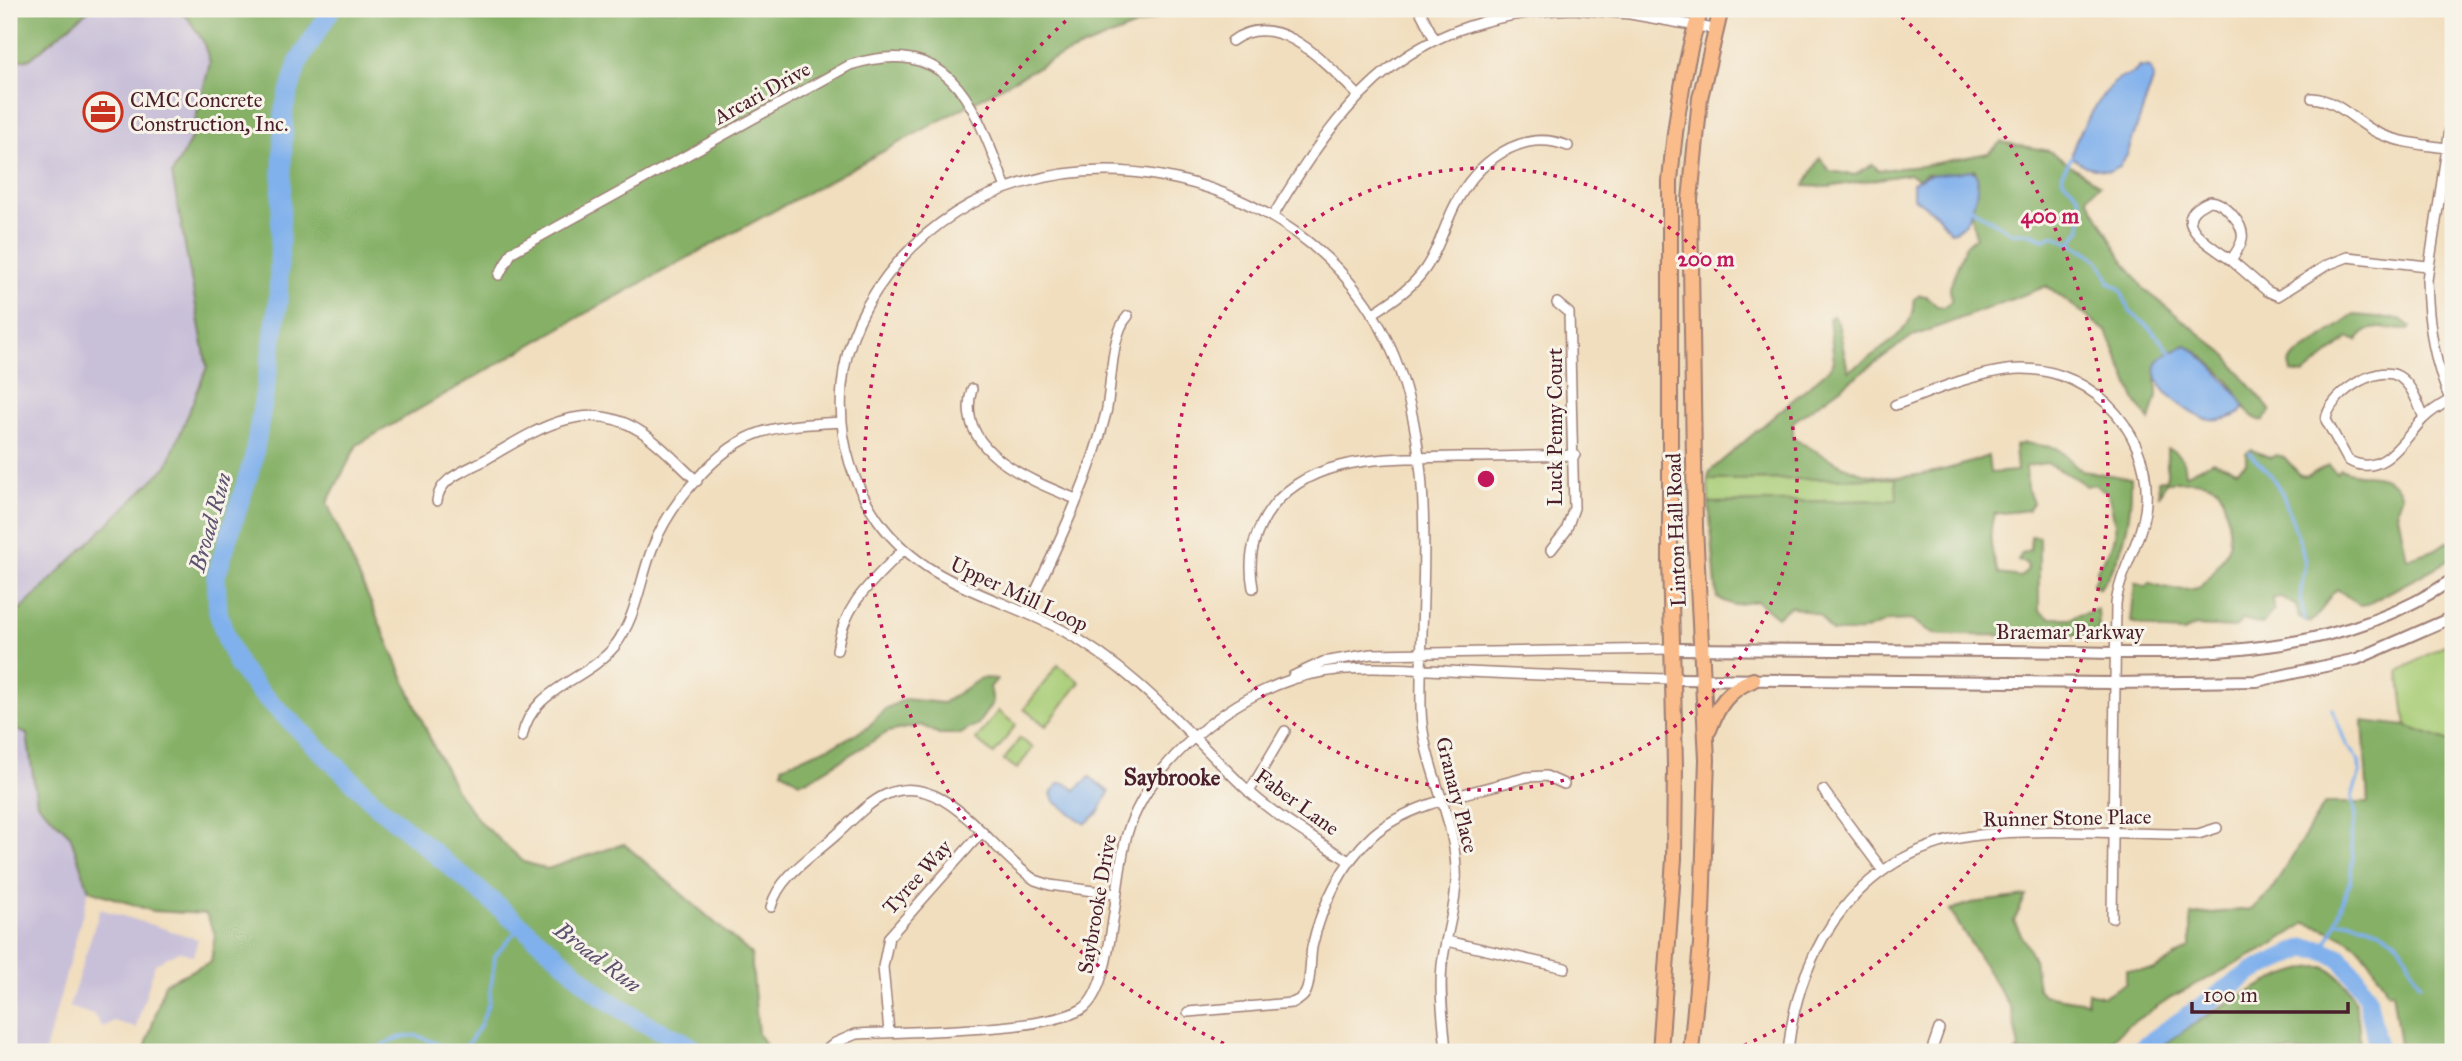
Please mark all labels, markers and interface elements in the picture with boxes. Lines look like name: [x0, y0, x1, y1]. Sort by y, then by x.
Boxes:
street label: Arcari Drive: [708, 56, 815, 131]
place label: CMC Concrete Construction, Inc.: [130, 87, 288, 137]
office icon: CMC Concrete Construction, Inc.: [82, 91, 124, 133]
text: 400 m: [2021, 203, 2080, 229]
text: 200 m: [1678, 246, 1735, 272]
street label: Luck Penny Court: [1542, 347, 1568, 506]
street label: Linton Hall Road: [1660, 452, 1692, 608]
centre of rings: [1474, 467, 1498, 491]
water label: Broad Run: [182, 469, 237, 576]
street label: Upper Mill Loop: [946, 551, 1092, 637]
street label: Braemar Parkway: [1996, 619, 2145, 645]
street label: Granary Place: [1430, 734, 1484, 856]
district label: Saybrooke: [1124, 763, 1221, 792]
street label: Faber Lane: [1250, 763, 1344, 841]
street label: Runner Stone Place: [1982, 804, 2152, 832]
street label: Saybrooke Drive: [1072, 832, 1122, 976]
street label: Tyree Way: [877, 833, 958, 920]
water label: Broad Run: [548, 915, 647, 999]
scale bar: [2192, 970, 2348, 1014]
text: 100 m: [2203, 982, 2258, 1008]

